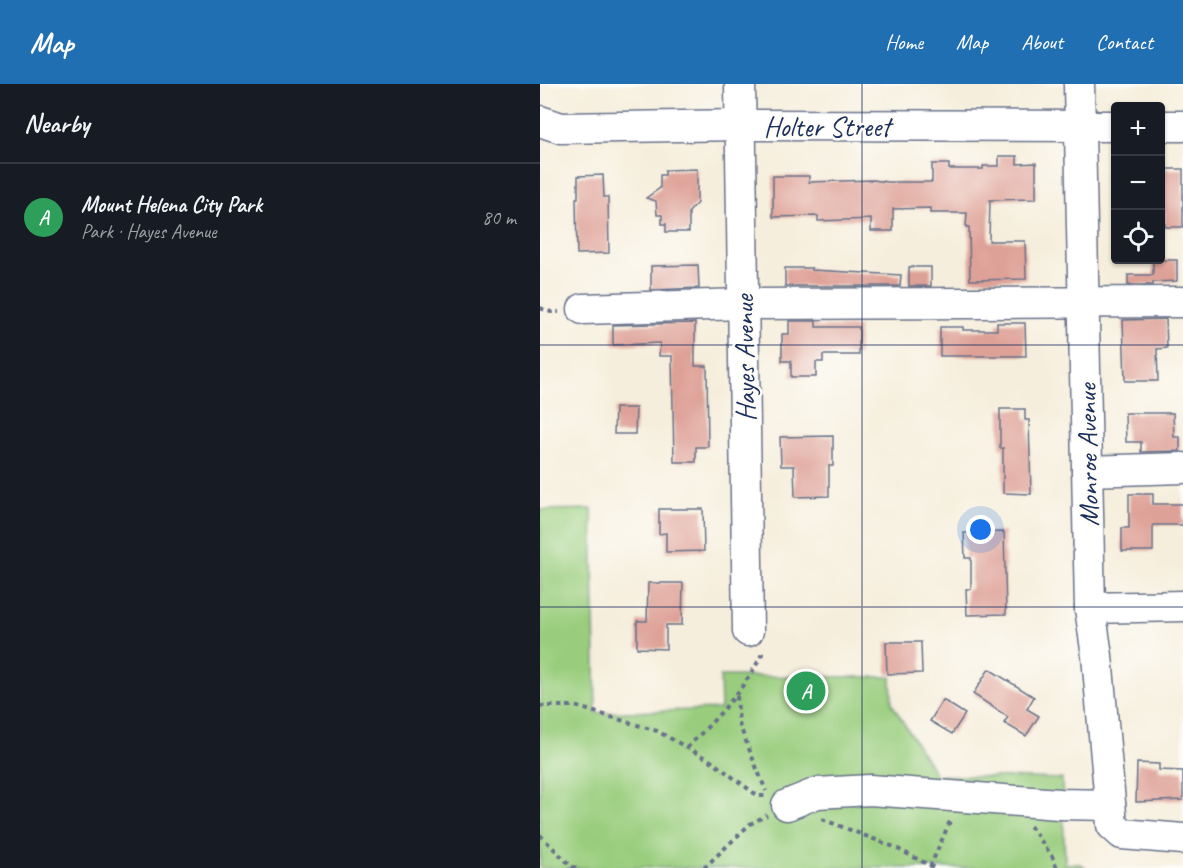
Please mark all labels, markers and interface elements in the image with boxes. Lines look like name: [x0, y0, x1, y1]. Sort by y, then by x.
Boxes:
text: Map: [30, 25, 73, 60]
text: Home: [885, 29, 923, 55]
text: Map: [956, 29, 988, 55]
text: About: [1021, 29, 1063, 55]
text: Contact: [1096, 29, 1153, 55]
map controls: [1111, 102, 1165, 264]
button: +: [1111, 102, 1165, 156]
text: Nearby: [24, 107, 89, 140]
street label: Holter Street: [764, 109, 894, 144]
button: −: [1111, 156, 1165, 210]
text: Mount Helena City Park: [81, 191, 262, 219]
text: A: [38, 205, 49, 230]
text: 80 m: [482, 205, 516, 230]
button: locate: [1111, 210, 1165, 264]
text: Park · Hayes Avenue: [81, 219, 217, 244]
street label: Hayes Avenue: [726, 292, 763, 422]
street label: Monroe Avenue: [1069, 381, 1106, 527]
your location: [966, 515, 995, 544]
pin: A: [786, 668, 826, 714]

